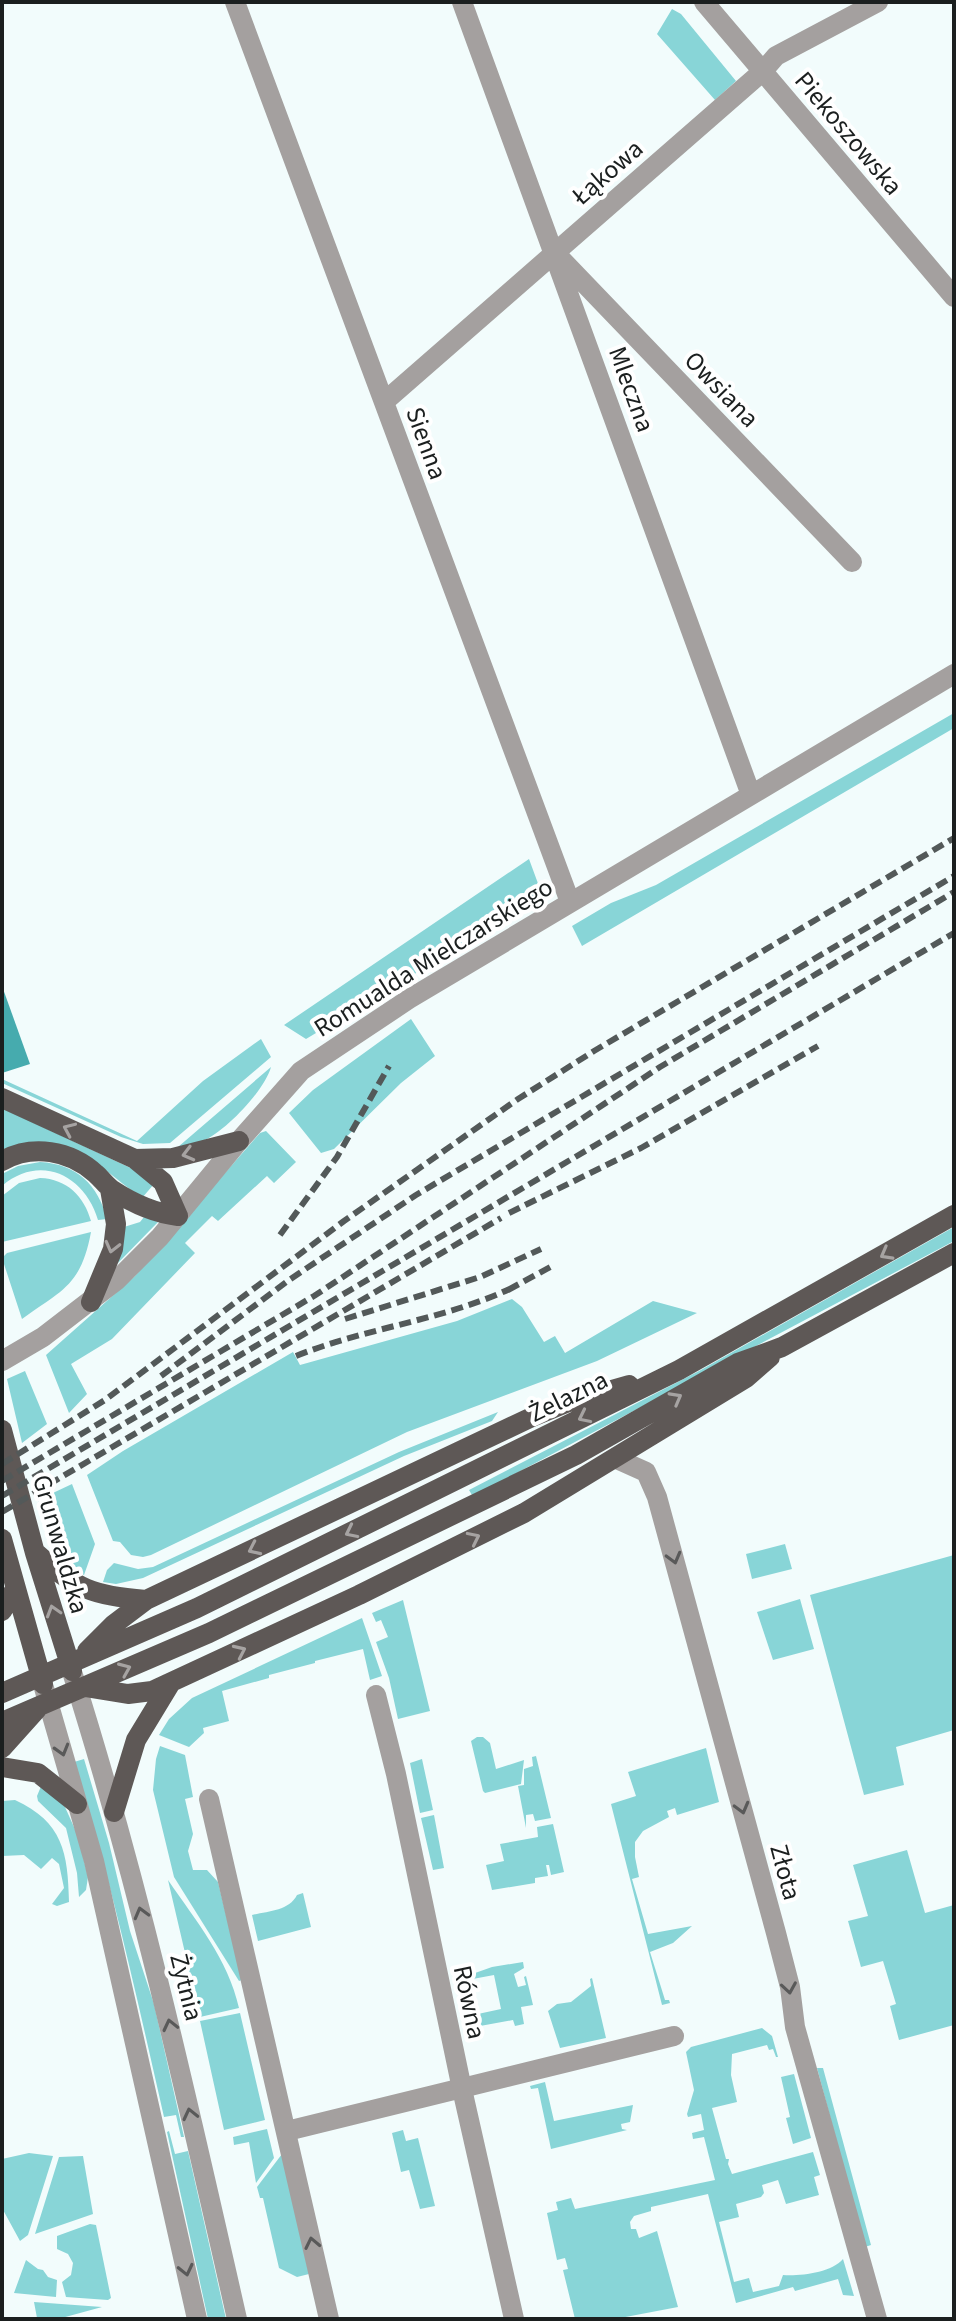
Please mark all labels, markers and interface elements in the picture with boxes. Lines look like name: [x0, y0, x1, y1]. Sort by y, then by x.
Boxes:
street label: Piekoszowska: [786, 63, 911, 203]
street label: Łąkowa: [563, 131, 651, 215]
street label: Mleczna: [599, 341, 664, 437]
street label: Owsiana: [676, 343, 767, 436]
street label: Sienna: [396, 402, 457, 485]
street label: Romualda Mielczarskiego: [307, 869, 560, 1046]
one-way arrow: [62, 1122, 77, 1138]
one-way arrow: [181, 1145, 195, 1162]
one-way arrow: [104, 1240, 121, 1253]
one-way arrow: [881, 1244, 895, 1260]
street label: Żelazna: [522, 1361, 614, 1432]
one-way arrow: [668, 1392, 682, 1408]
one-way arrow: [578, 1407, 593, 1423]
street label: Grunwaldzka: [23, 1470, 98, 1618]
one-way arrow: [345, 1522, 360, 1538]
one-way arrow: [466, 1532, 481, 1548]
one-way arrow: [247, 1539, 262, 1555]
one-way arrow: [665, 1550, 681, 1564]
one-way arrow: [46, 1605, 62, 1618]
one-way arrow: [232, 1645, 246, 1661]
one-way arrow: [117, 1663, 131, 1679]
one-way arrow: [53, 1743, 69, 1757]
one-way arrow: [733, 1801, 750, 1815]
street label: Złota: [760, 1840, 811, 1904]
one-way arrow: [134, 1906, 150, 1920]
street label: Żytnia: [160, 1950, 213, 2025]
street label: Równa: [444, 1962, 495, 2042]
one-way arrow: [780, 1981, 797, 1995]
one-way arrow: [162, 2019, 179, 2032]
one-way arrow: [183, 2107, 200, 2121]
one-way arrow: [304, 2236, 321, 2250]
one-way arrow: [177, 2263, 194, 2276]

